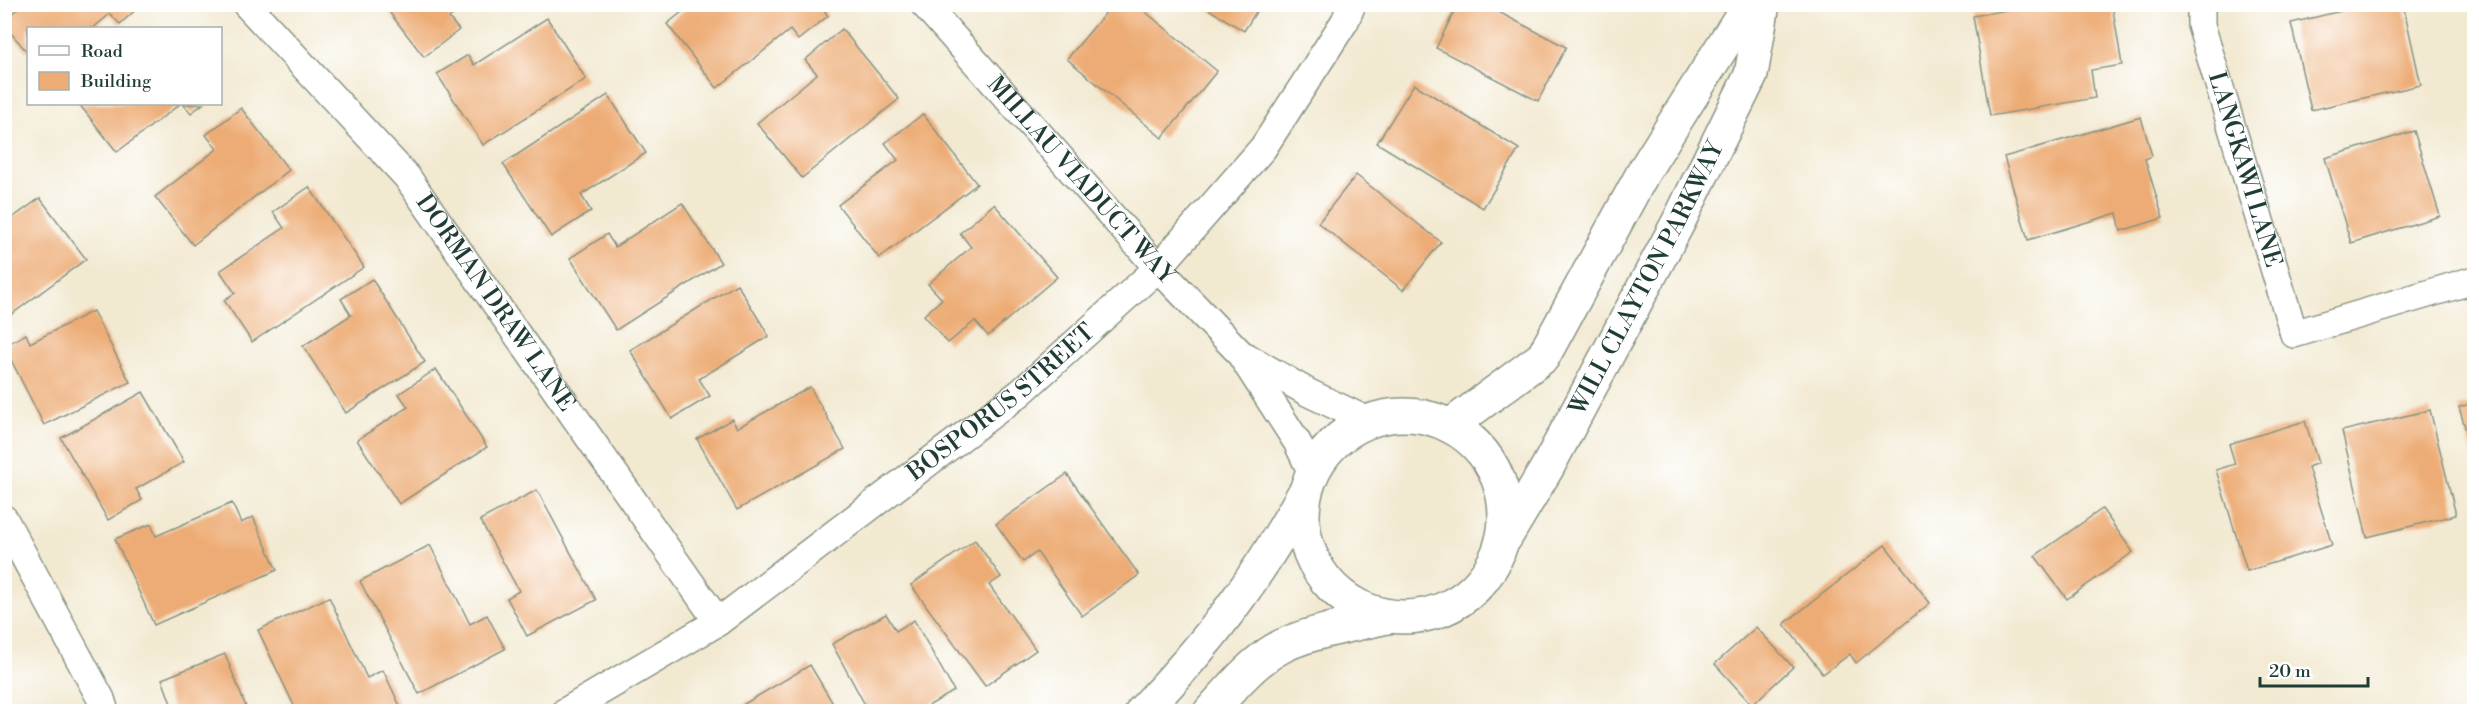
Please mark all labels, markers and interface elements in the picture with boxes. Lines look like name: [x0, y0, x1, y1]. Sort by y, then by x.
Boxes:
legend: [27, 27, 222, 105]
text: Road: [81, 40, 124, 63]
street label: LANGKAWI LANE: [2201, 68, 2288, 271]
text: Building: [80, 70, 152, 93]
street label: MILLAU VIADUCT WAY: [980, 70, 1182, 292]
street label: WILL CLAYTON PARKWAY: [1562, 135, 1731, 422]
street label: DORMAN DRAW LANE: [409, 189, 581, 417]
street label: BOSPORUS STREET: [901, 317, 1101, 488]
scale bar: [2260, 650, 2368, 688]
text: 20 m: [2269, 660, 2311, 683]

